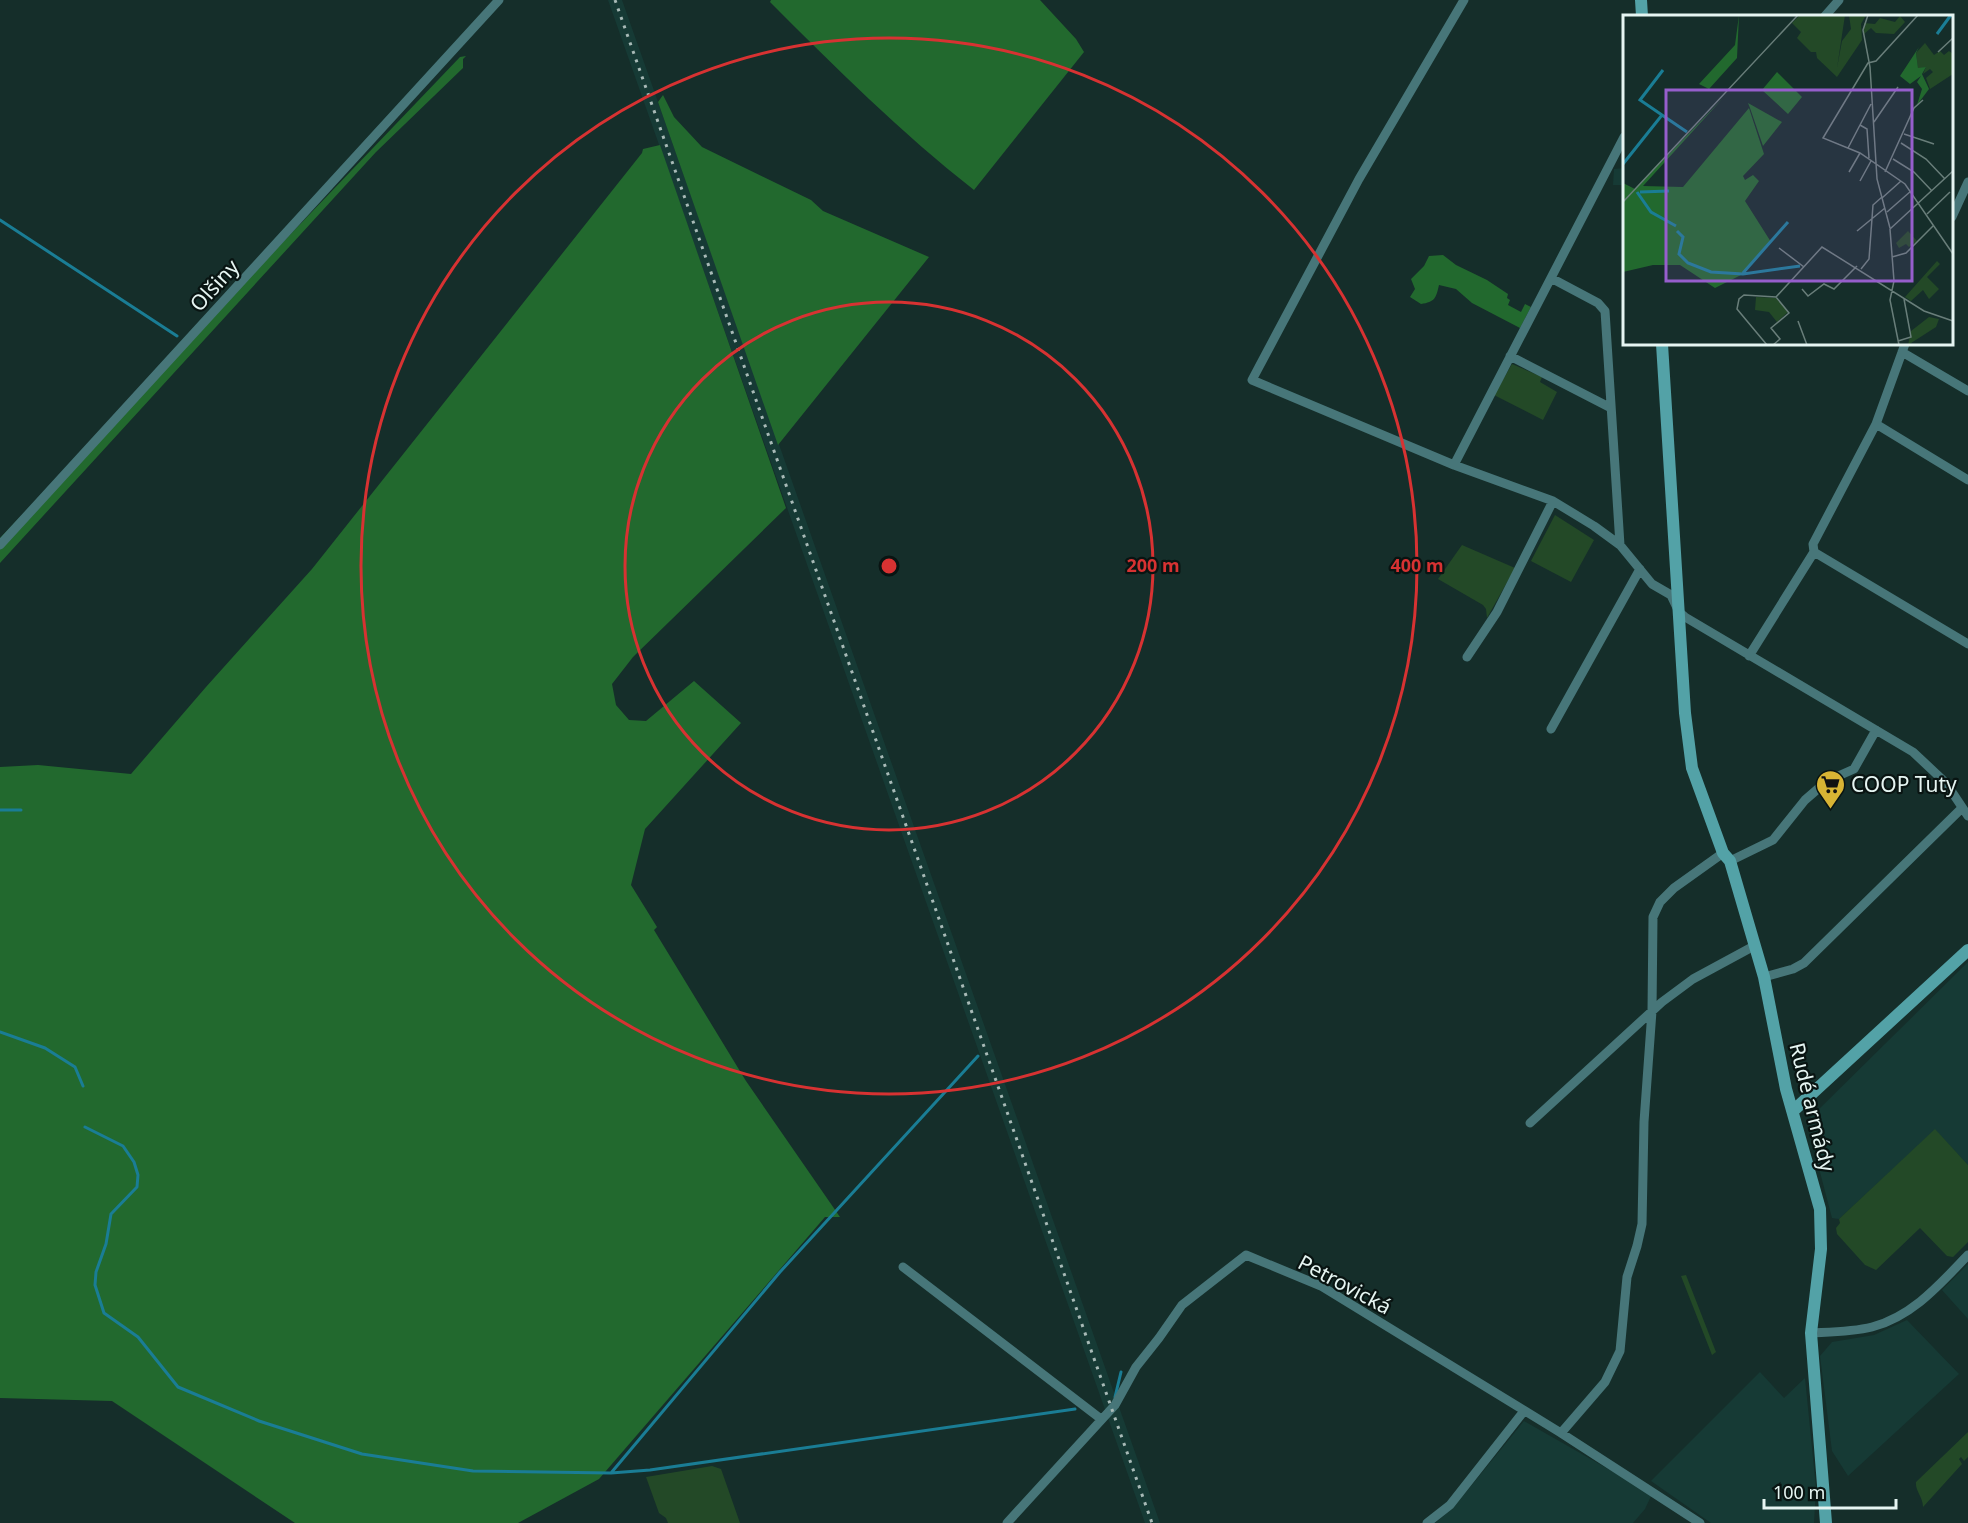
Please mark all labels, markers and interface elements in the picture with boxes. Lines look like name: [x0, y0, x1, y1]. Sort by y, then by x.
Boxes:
inset map: [1623, 15, 1953, 345]
street label: Olšiny: [183, 253, 245, 317]
text: 200 m: [1126, 553, 1180, 577]
text: 400 m: [1390, 553, 1444, 577]
centre of rings: [879, 556, 899, 576]
supermarket icon: COOP Tuty: [1814, 768, 1846, 810]
place label: COOP Tuty: [1851, 770, 1957, 798]
street label: Rudé armády: [1783, 1040, 1843, 1175]
street label: Petrovická: [1293, 1248, 1397, 1320]
scale bar: [1764, 1472, 1896, 1510]
text: 100 m: [1773, 1480, 1825, 1504]

